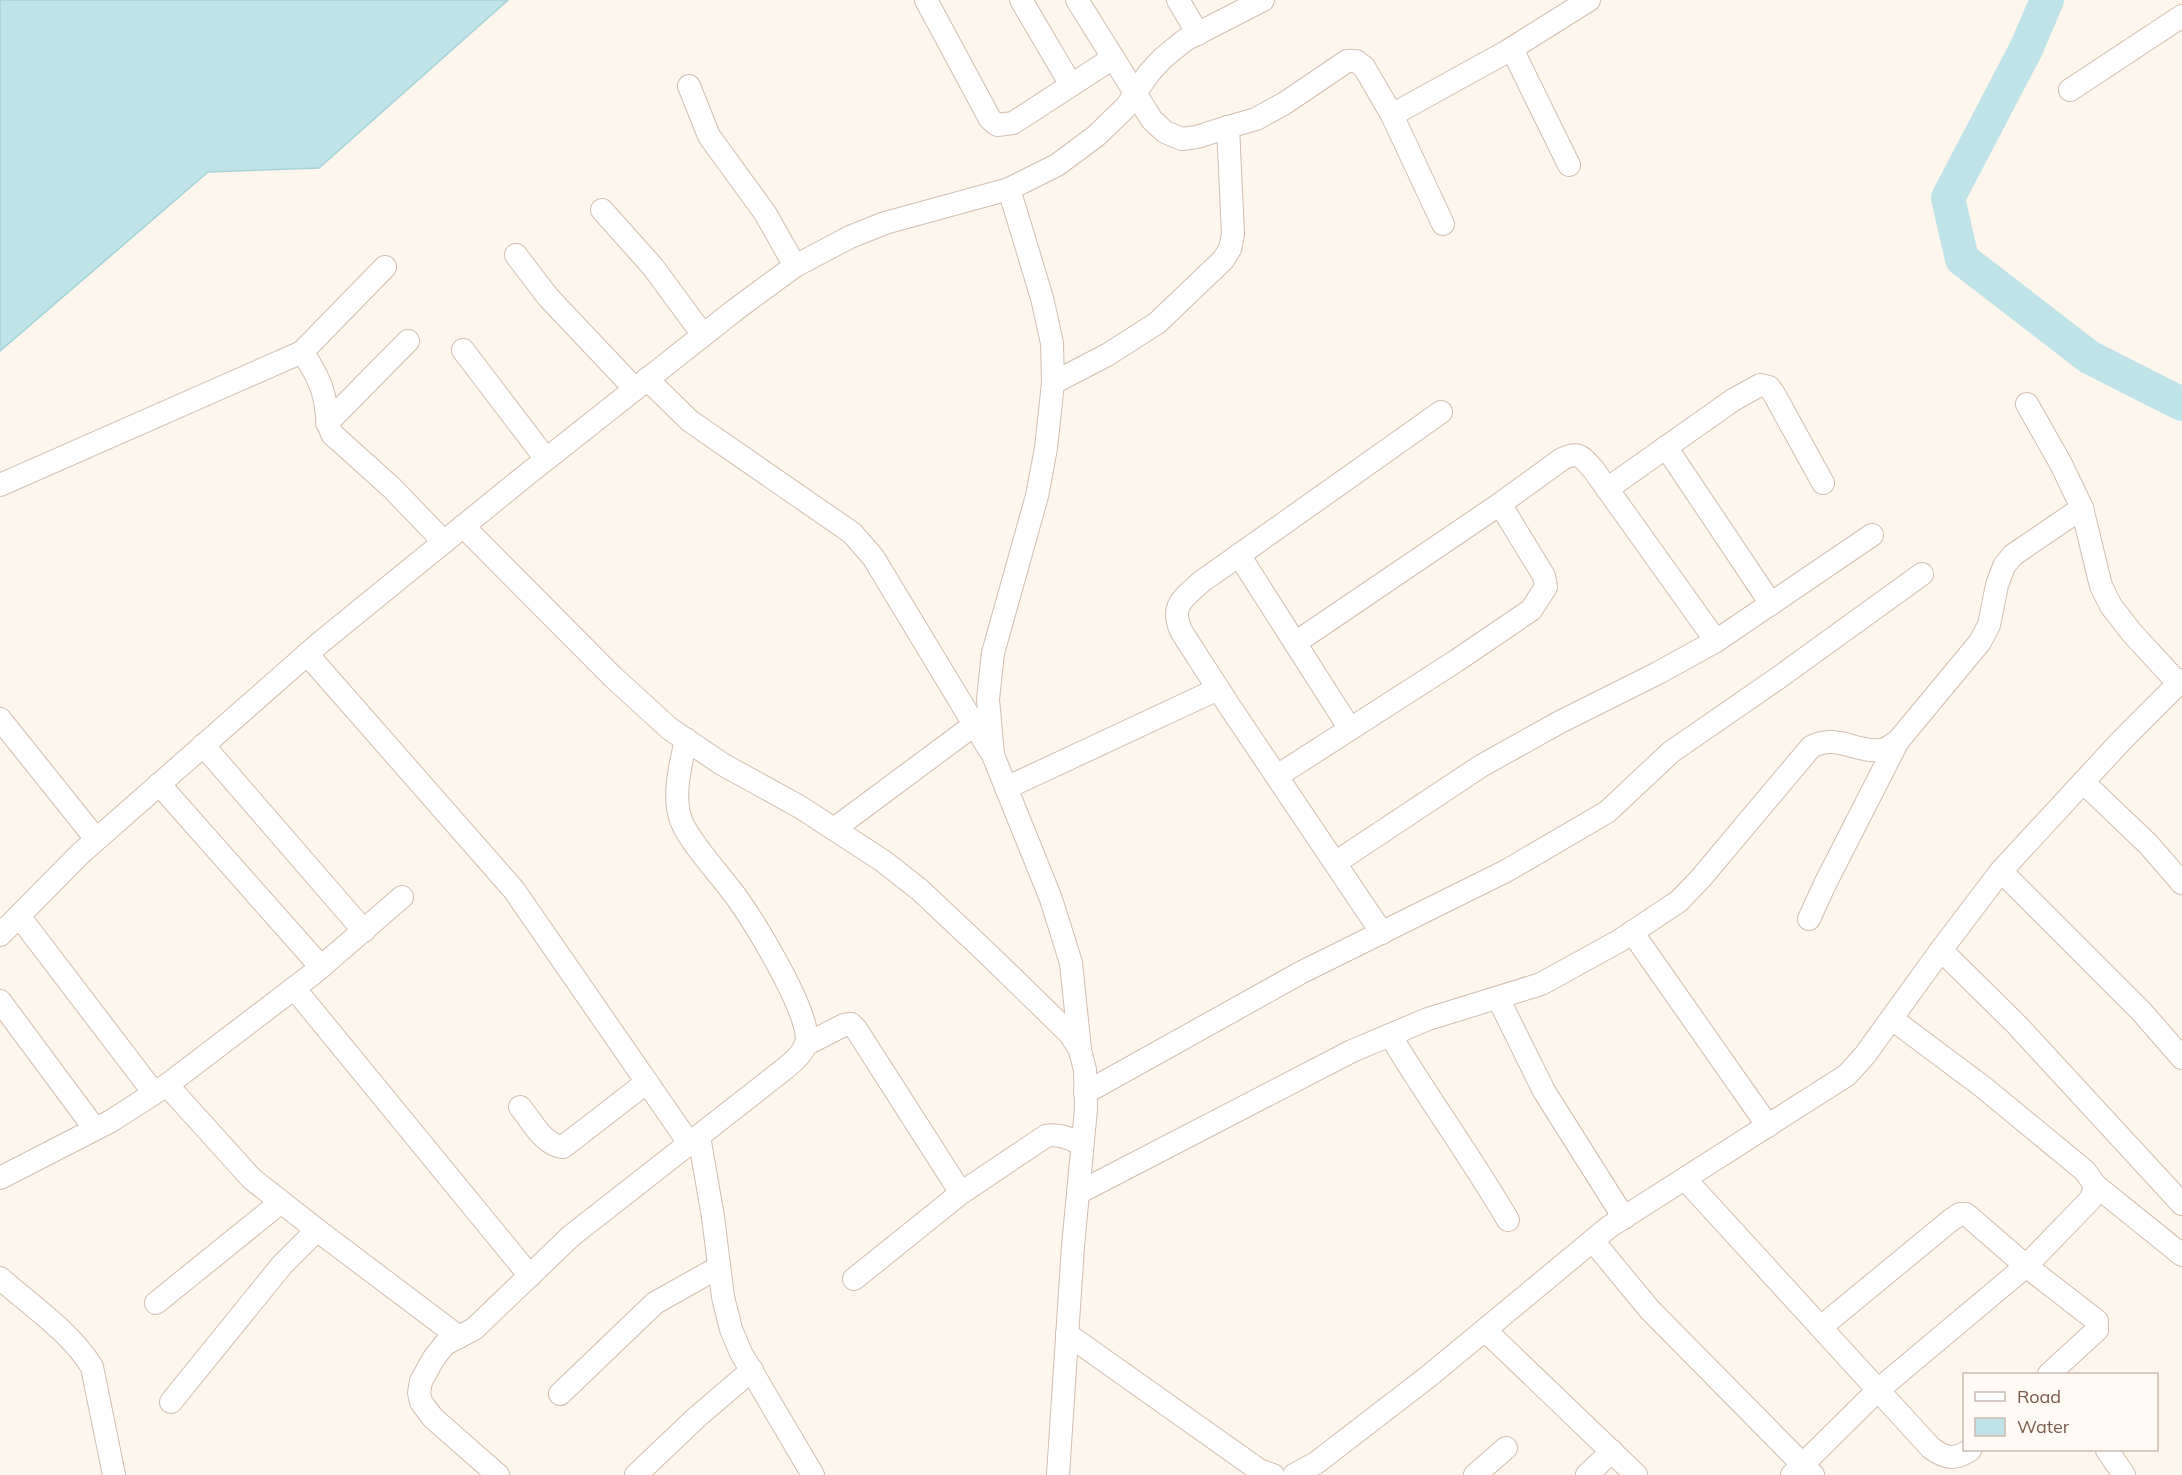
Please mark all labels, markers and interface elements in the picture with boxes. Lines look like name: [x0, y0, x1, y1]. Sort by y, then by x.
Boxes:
legend: [1963, 1373, 2158, 1451]
text: Road: [2017, 1385, 2061, 1408]
text: Water: [2017, 1415, 2070, 1438]

